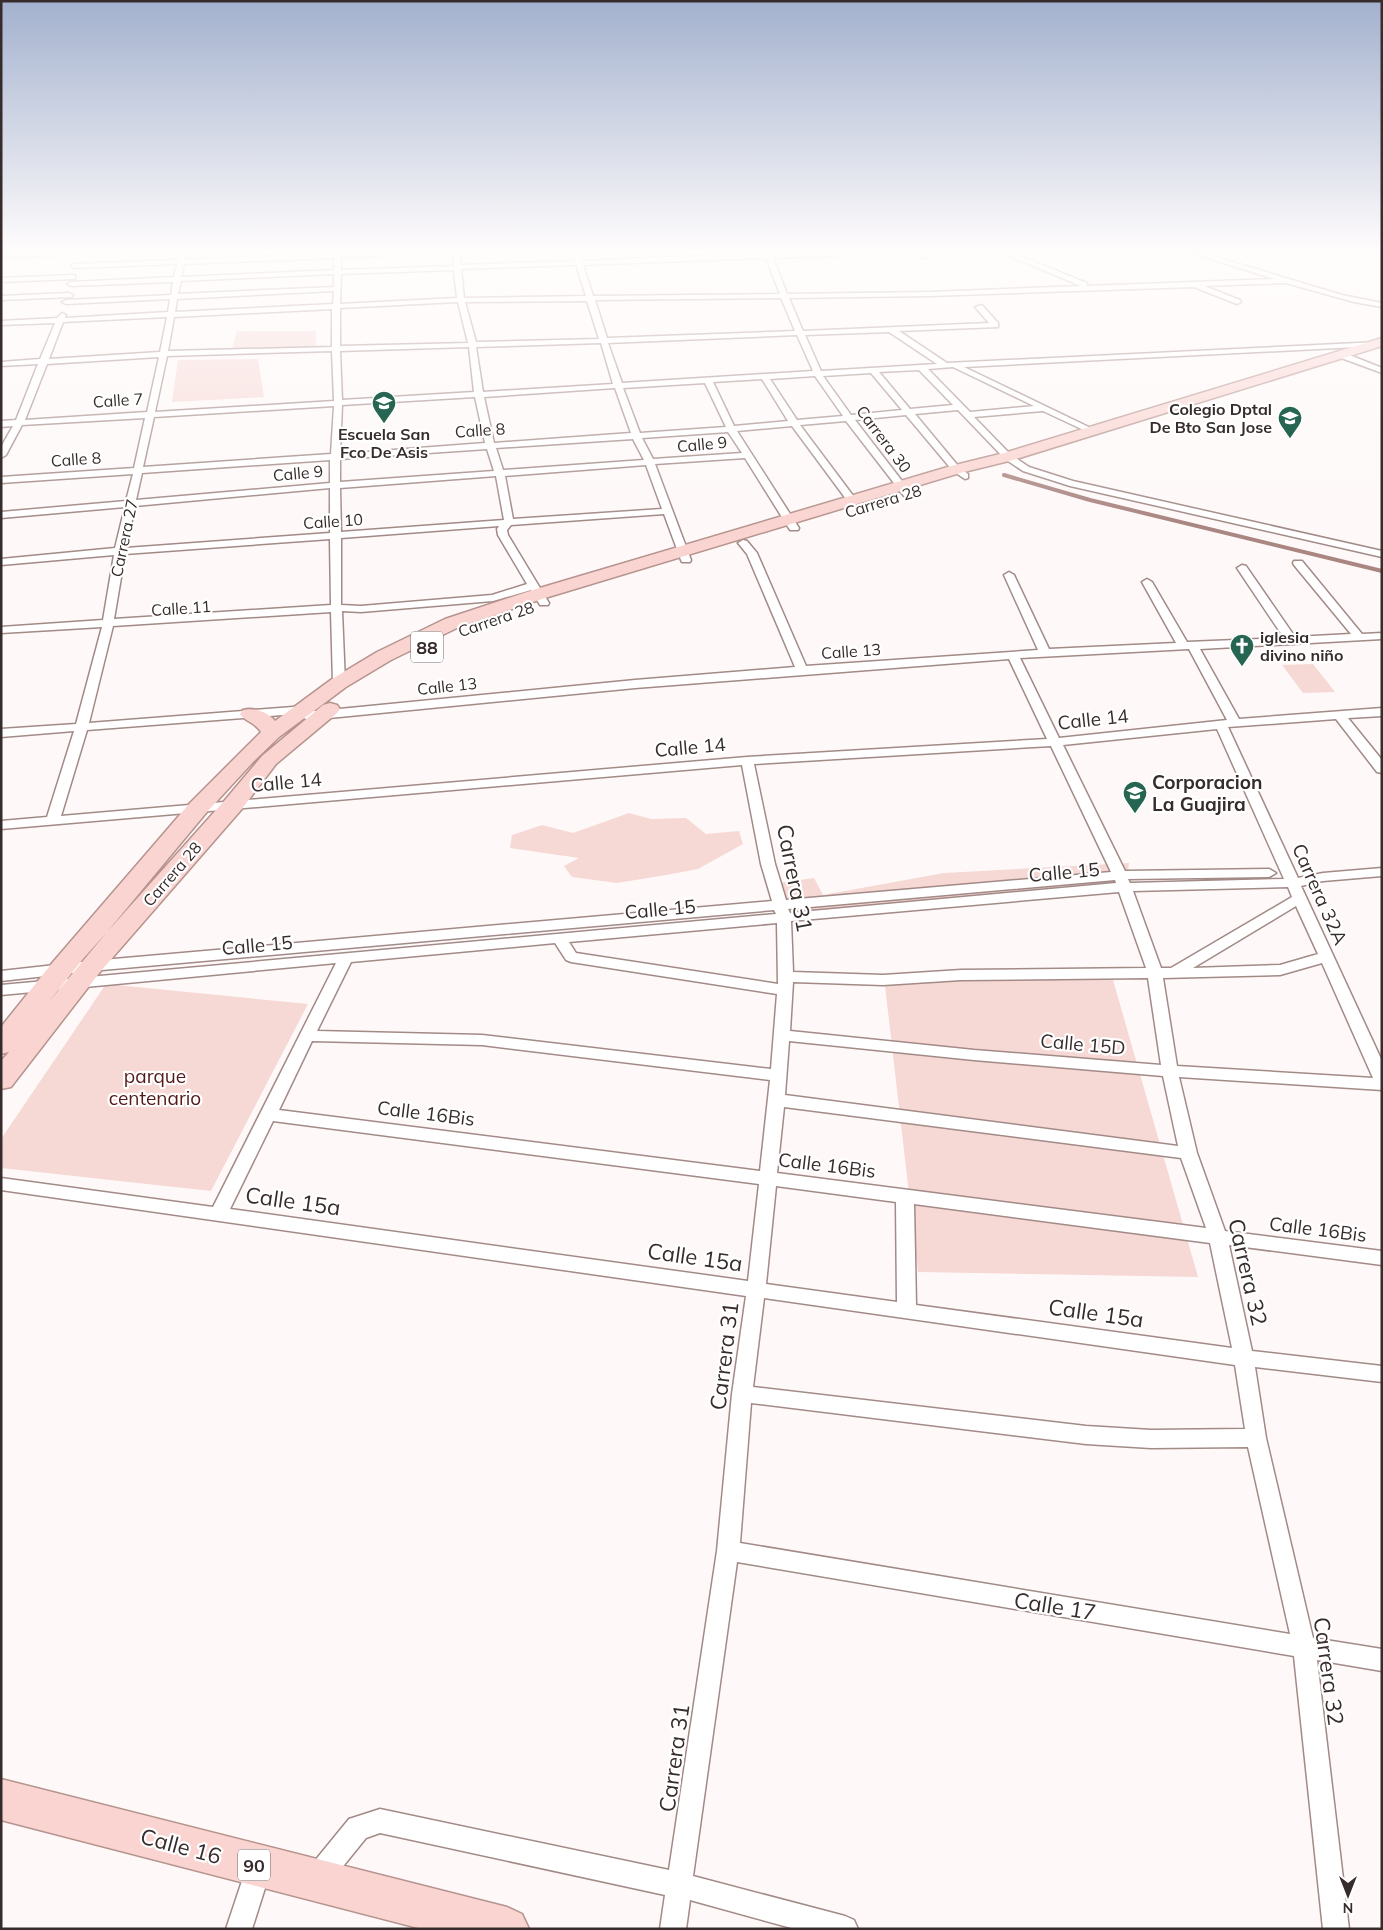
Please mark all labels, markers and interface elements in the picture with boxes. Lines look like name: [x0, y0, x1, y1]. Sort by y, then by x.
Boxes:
street label: Calle 7: [92, 388, 144, 412]
school or university icon: Escuela San Fco De Asis: [371, 390, 397, 424]
place label: Colegio Dptal De Bto San Jose: [1149, 399, 1272, 437]
street label: Carrera 30: [852, 401, 916, 477]
school or university icon: Colegio Dptal De Bto San Jose: [1277, 405, 1303, 439]
street label: Calle 8: [454, 418, 506, 442]
place label: Escuela San Fco De Asis: [338, 424, 430, 462]
street label: Calle 9: [676, 432, 728, 456]
street label: Calle 8: [50, 447, 102, 471]
street label: Calle 9: [272, 461, 324, 485]
street label: Carrera 28: [842, 480, 924, 522]
street label: Carrera 27: [106, 497, 142, 579]
street label: Calle 10: [302, 509, 364, 533]
street label: Calle 11: [150, 596, 212, 620]
street label: Carrera 28: [455, 597, 537, 641]
place label: iglesia divino niño: [1260, 627, 1343, 665]
road number: 88: [411, 632, 443, 662]
church icon: iglesia divino niño: [1229, 633, 1255, 667]
street label: Calle 13: [820, 639, 882, 663]
street label: Calle 13: [416, 673, 478, 699]
street label: Calle 14: [1056, 703, 1130, 735]
street label: Calle 14: [653, 732, 727, 762]
street label: Calle 14: [249, 767, 323, 797]
place label: Corporacion La Guajira: [1152, 770, 1263, 816]
school or university icon: Corporacion La Guajira: [1122, 780, 1148, 814]
street label: Carrera 31: [771, 822, 819, 934]
street label: Carrera 28: [138, 838, 206, 910]
street label: Carrera 32A: [1287, 840, 1353, 948]
street label: Calle 15: [1027, 857, 1101, 887]
street label: Calle 15: [623, 894, 697, 924]
street label: Calle 15: [220, 930, 294, 960]
street label: Calle 15D: [1039, 1028, 1127, 1060]
park label: parque centenario: [109, 1064, 201, 1110]
street label: Calle 16Bis: [376, 1095, 476, 1131]
street label: Calle 16Bis: [777, 1147, 877, 1183]
street label: Calle 15a: [244, 1180, 342, 1222]
street label: Calle 16Bis: [1268, 1211, 1368, 1247]
street label: Carrera 32: [1222, 1216, 1274, 1328]
street label: Calle 15a: [646, 1236, 744, 1278]
street label: Calle 15a: [1047, 1292, 1145, 1334]
street label: Carrera 31: [703, 1300, 745, 1412]
street label: Calle 17: [1012, 1586, 1098, 1626]
street label: Carrera 32: [1308, 1615, 1350, 1727]
street label: Carrera 31: [653, 1702, 695, 1814]
street label: Calle 16: [138, 1822, 224, 1870]
road number: 90: [238, 1850, 270, 1880]
north arrow: [1323, 1870, 1373, 1920]
text: N: [1343, 1899, 1353, 1917]

